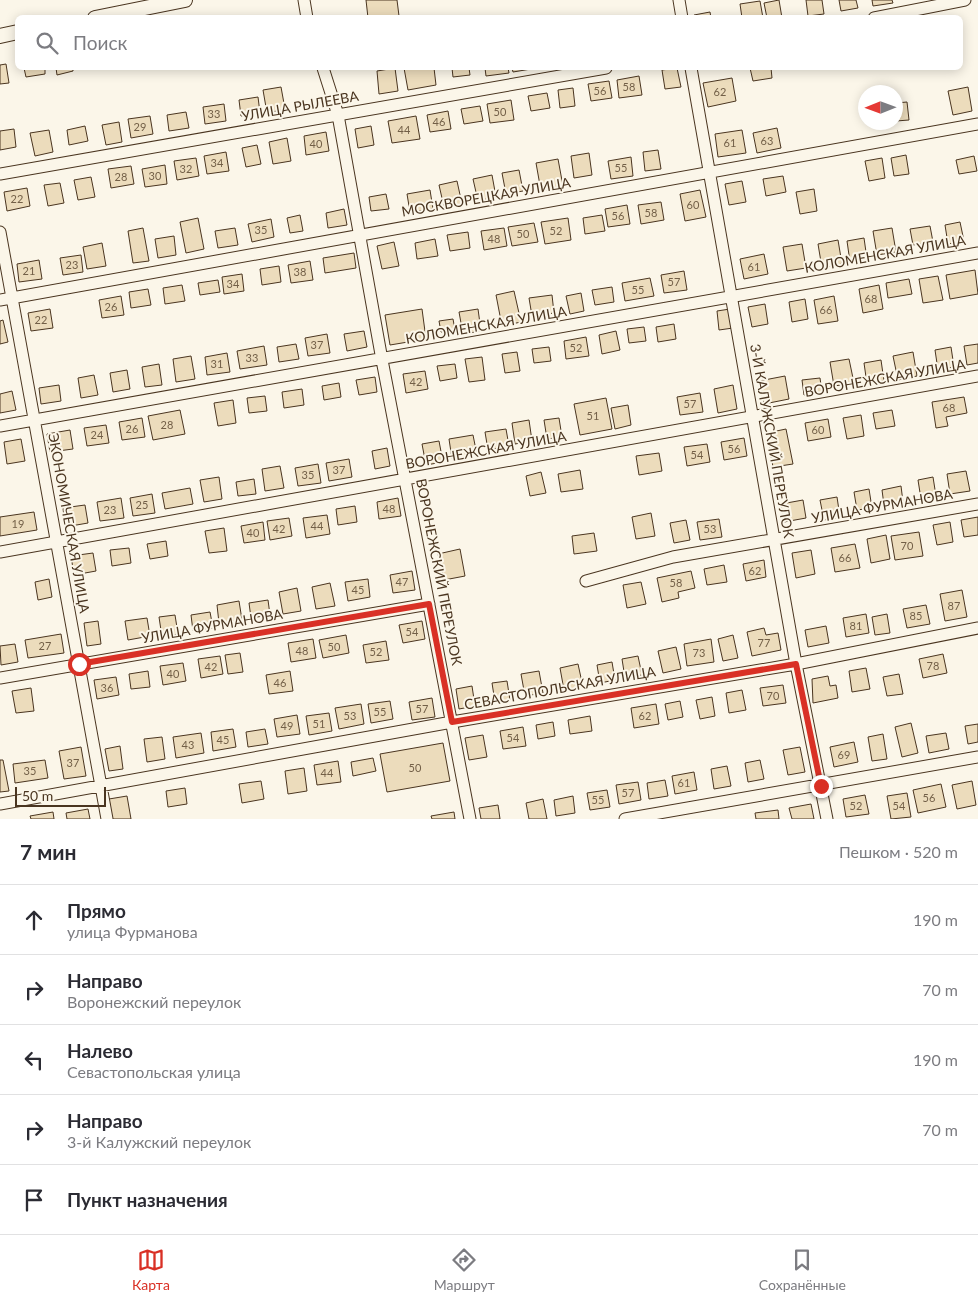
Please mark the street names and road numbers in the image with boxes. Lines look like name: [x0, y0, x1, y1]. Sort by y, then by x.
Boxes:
street label: УЛИЦА РЫЛЕЕВА: [240, 87, 360, 124]
street label: МОСКВОРЕЦКАЯ УЛИЦА: [400, 173, 572, 220]
street label: КОЛОМЕНСКАЯ УЛИЦА: [803, 231, 967, 276]
street label: КОЛОМЕНСКАЯ УЛИЦА: [404, 302, 568, 347]
street label: 3-Й КАЛУЖСКИЙ ПЕРЕУЛОК: [747, 343, 798, 540]
street label: ВОРОНЕЖСКАЯ УЛИЦА: [803, 355, 967, 400]
street label: ВОРОНЕЖСКАЯ УЛИЦА: [404, 427, 568, 472]
street label: ЭКОНОМИЧЕСКАЯ УЛИЦА: [45, 432, 94, 615]
street label: ВОРОНЕЖСКИЙ ПЕРЕУЛОК: [413, 477, 466, 667]
street label: УЛИЦА ФУРМАНОВА: [810, 485, 954, 526]
street label: УЛИЦА ФУРМАНОВА: [140, 605, 284, 646]
street label: СЕВАСТОПОЛЬСКАЯ УЛИЦА: [463, 662, 657, 713]

